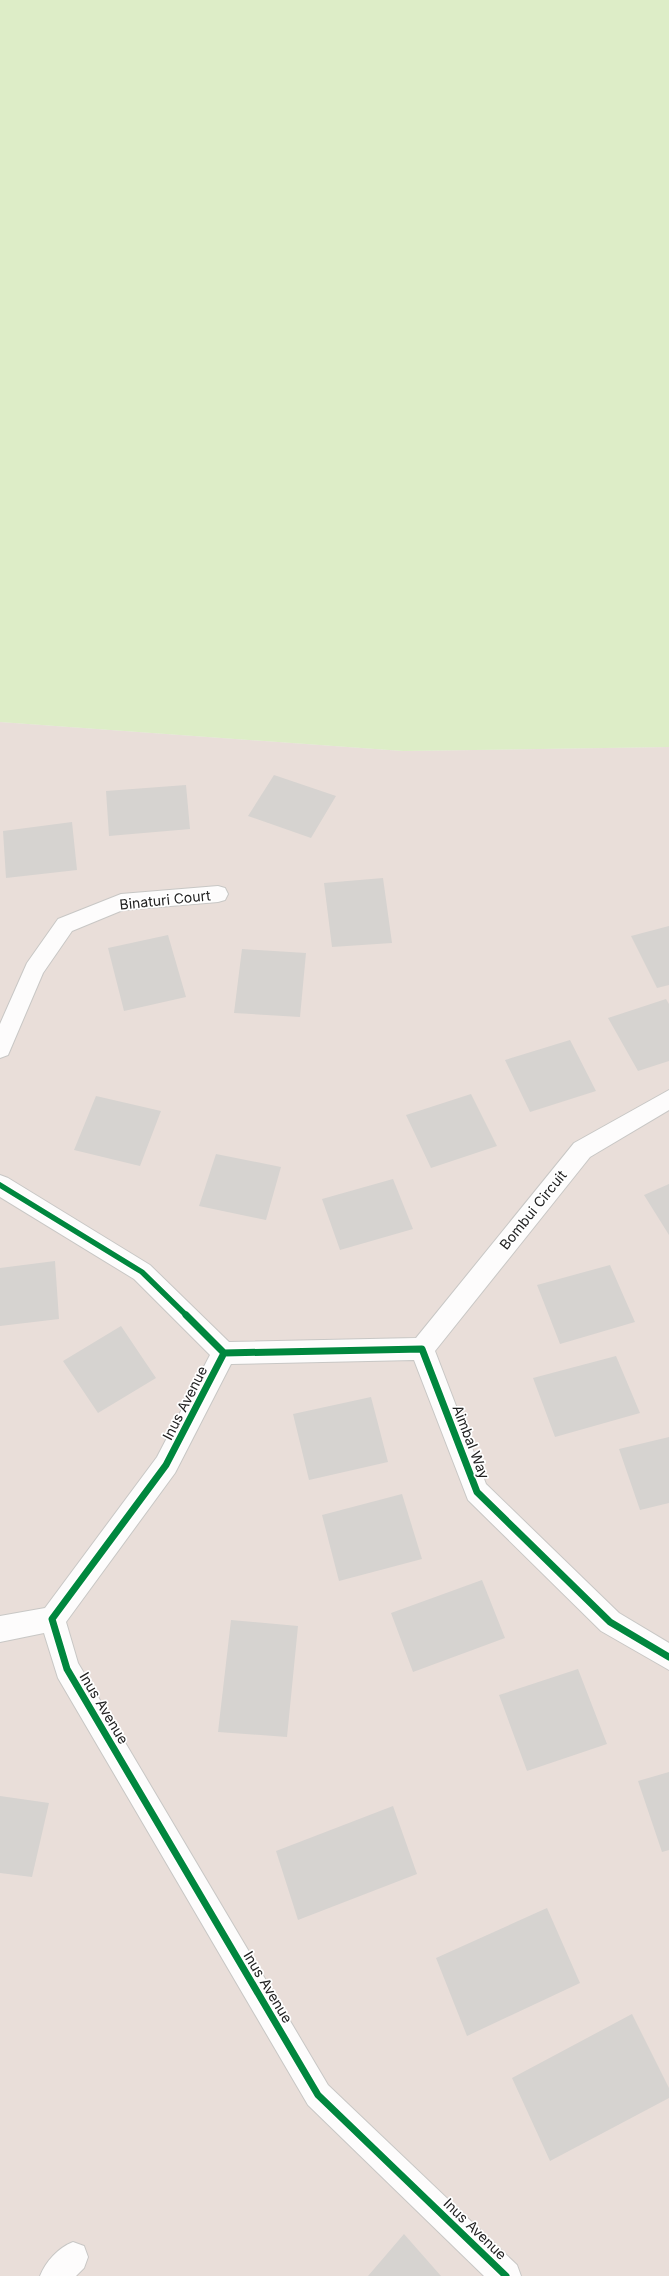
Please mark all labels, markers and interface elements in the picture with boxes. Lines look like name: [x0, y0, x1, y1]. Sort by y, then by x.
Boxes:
street label: Binaturi Court: [119, 886, 212, 913]
street label: Bombui Circuit: [496, 1166, 570, 1253]
street label: Inus Avenue: [159, 1363, 210, 1443]
street label: Aimbal Way: [450, 1402, 493, 1481]
street label: Inus Avenue: [76, 1669, 133, 1747]
street label: Inus Avenue: [240, 1948, 297, 2026]
street label: Inus Avenue: [440, 2194, 510, 2263]

